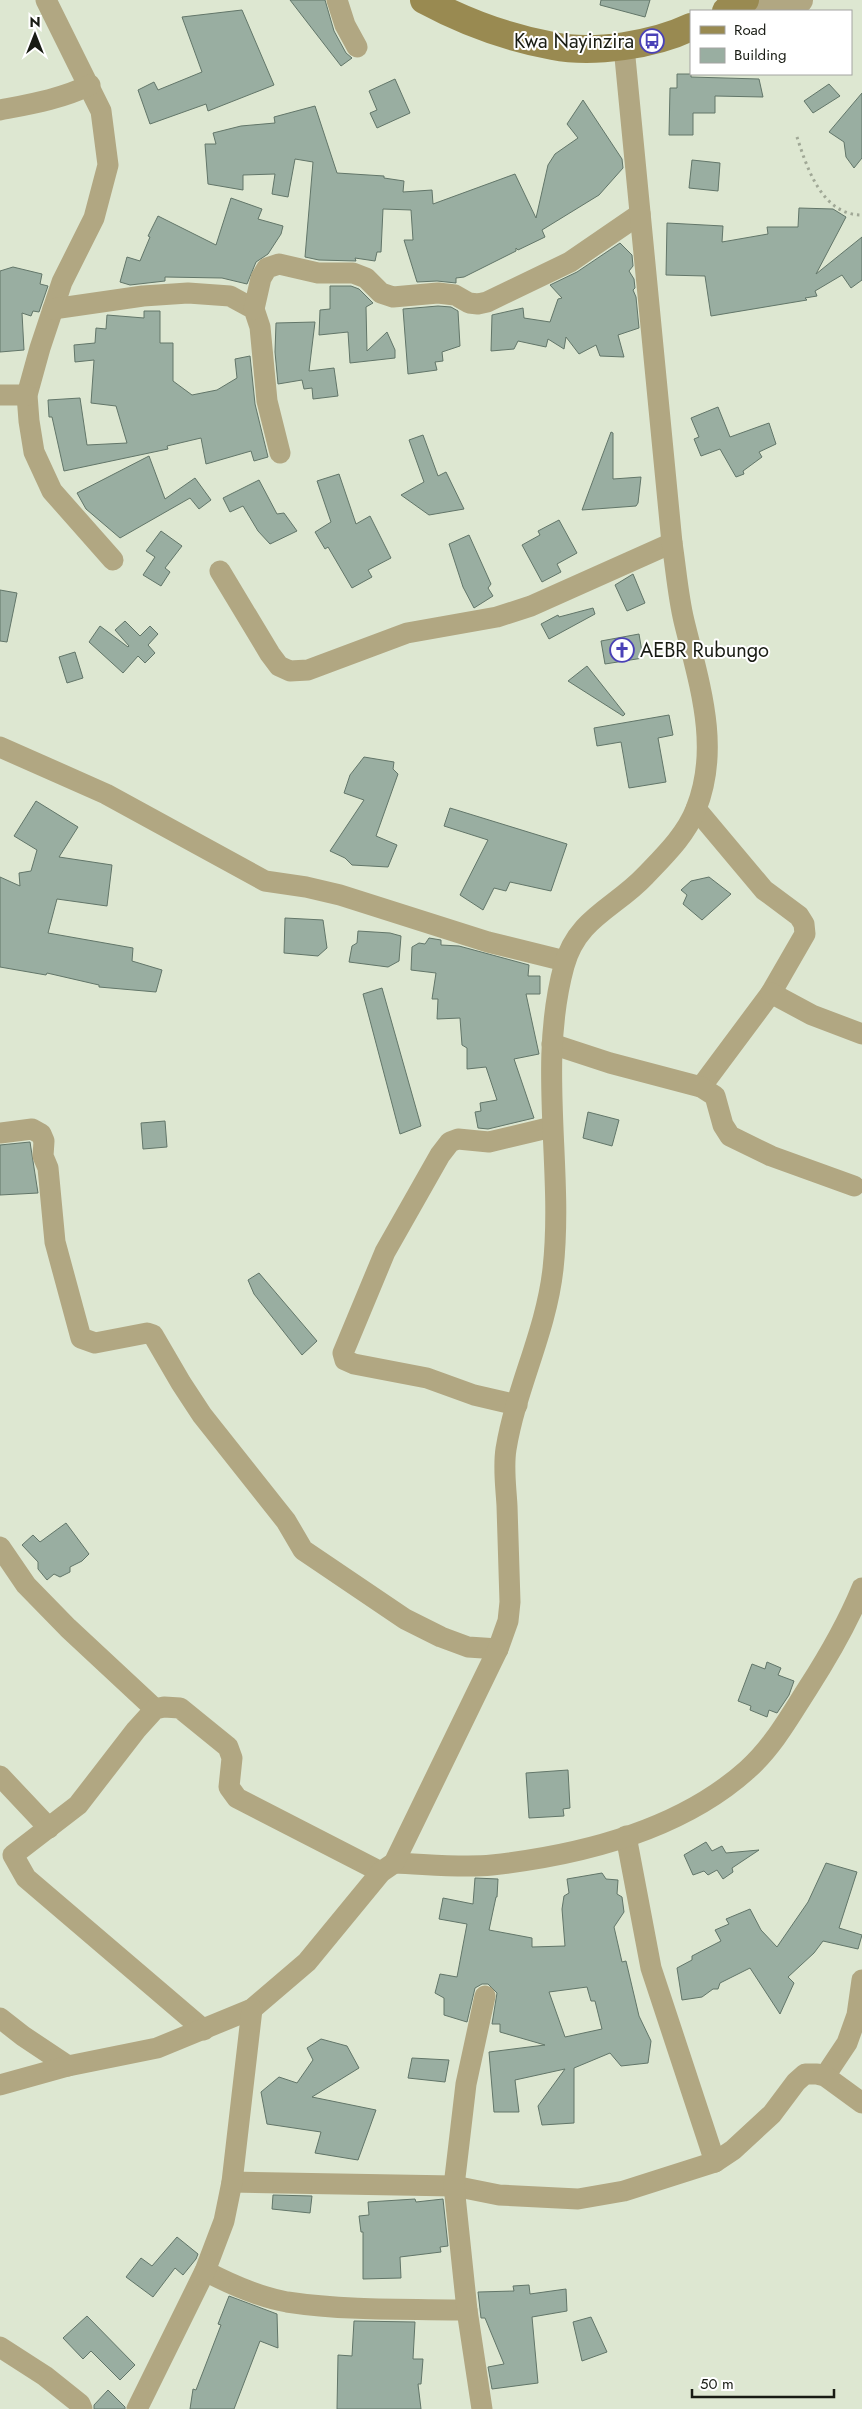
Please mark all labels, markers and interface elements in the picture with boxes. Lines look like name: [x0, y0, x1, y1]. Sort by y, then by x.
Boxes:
north arrow: [10, 10, 60, 60]
legend: [690, 10, 852, 75]
text: N: [29, 12, 41, 32]
text: Road: [734, 19, 766, 41]
place label: Kwa Nayinzira: [514, 27, 634, 56]
bus stop icon: Kwa Nayinzira: [639, 28, 665, 54]
text: Building: [734, 44, 786, 66]
place label: AEBR Rubungo: [640, 636, 769, 665]
church icon: AEBR Rubungo: [609, 637, 635, 663]
scale bar: [692, 2366, 834, 2398]
text: 50 m: [700, 2373, 734, 2395]

